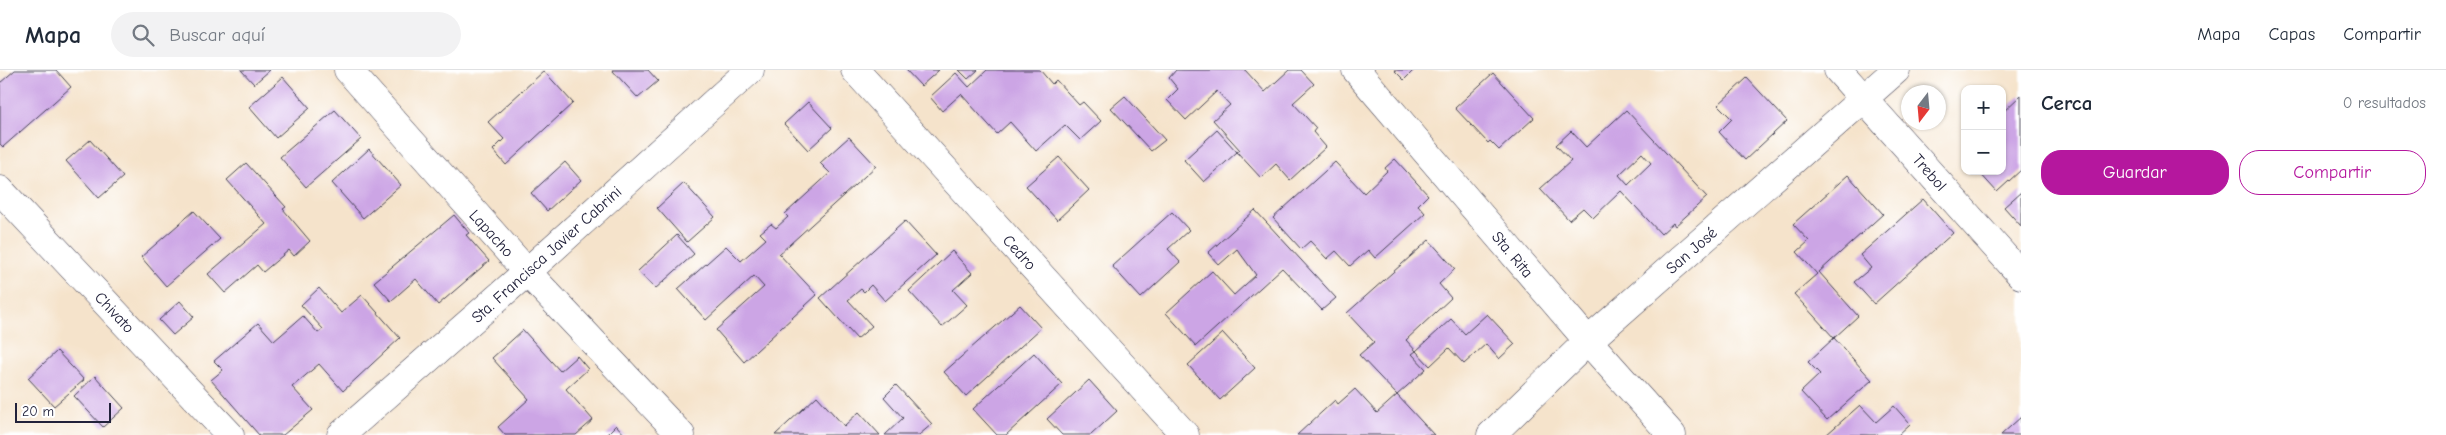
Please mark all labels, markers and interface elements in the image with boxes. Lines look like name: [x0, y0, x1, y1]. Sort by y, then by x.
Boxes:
search box: [111, 12, 461, 57]
text: Mapa: [25, 21, 81, 49]
icon: search: [129, 21, 157, 49]
text: Buscar aquí: [169, 24, 265, 46]
text: Mapa: [2197, 24, 2240, 45]
text: Capas: [2268, 24, 2315, 45]
text: Compartir: [2343, 24, 2421, 45]
north arrow: [1901, 85, 1946, 130]
map controls: [1961, 85, 2006, 175]
button: +: [1961, 85, 2006, 130]
text: Cerca: [2041, 91, 2092, 115]
text: 0 resultados: [2343, 94, 2426, 112]
button: −: [1961, 130, 2006, 175]
button: Guardar: [2041, 150, 2229, 195]
button: Compartir: [2239, 150, 2426, 195]
street label: Trebol: [1908, 151, 1950, 195]
street label: Sta. Francisca Javier Cabrini: [468, 183, 625, 327]
street label: Lapacho: [465, 206, 517, 261]
street label: San José: [1663, 224, 1721, 278]
street label: Sta. Rita: [1488, 228, 1537, 281]
street label: Cedro: [999, 231, 1040, 274]
street label: Chivato: [91, 289, 138, 337]
scale bar: [15, 400, 111, 423]
text: 20 m: [22, 403, 54, 420]

